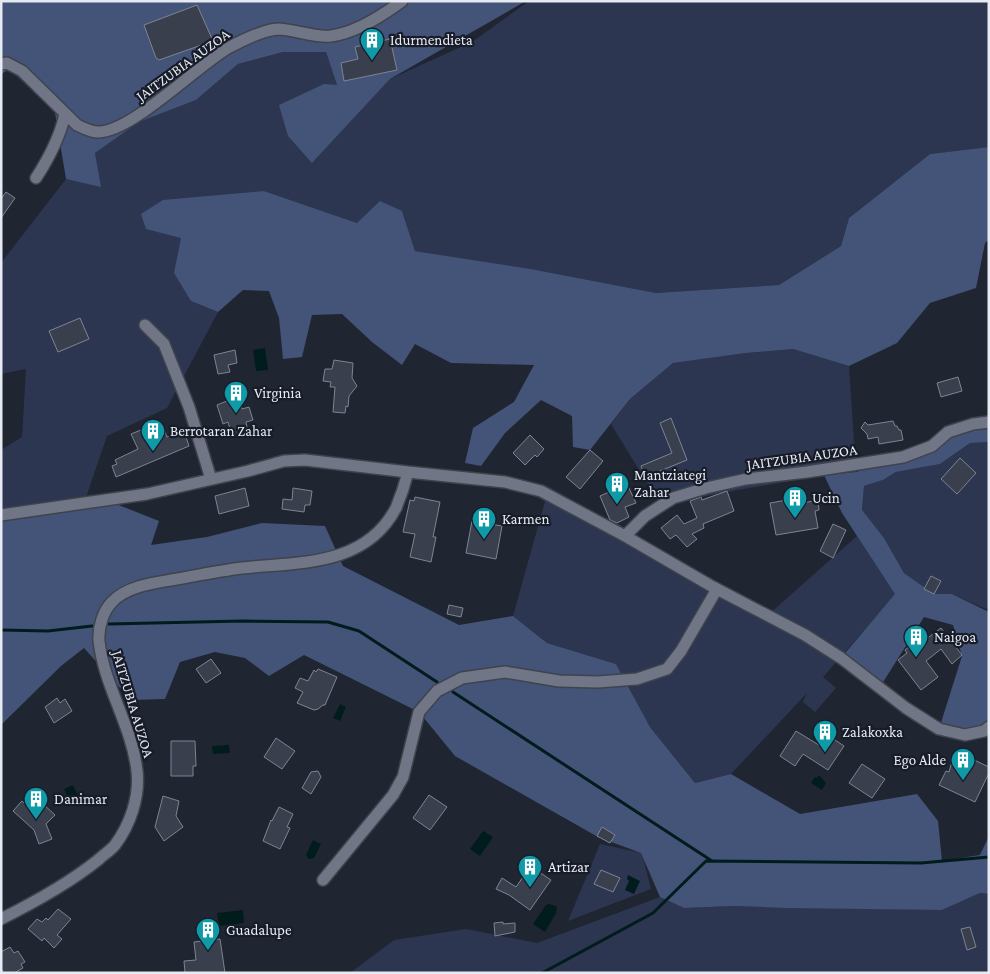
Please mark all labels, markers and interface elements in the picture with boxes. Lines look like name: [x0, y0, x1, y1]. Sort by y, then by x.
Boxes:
street label: JAITZUBIA AUZOA: [132, 26, 234, 106]
building icon: Idurmendieta: [359, 27, 385, 61]
place label: Idurmendieta: [390, 32, 473, 48]
building icon: Virginia: [223, 380, 249, 414]
place label: Virginia: [254, 385, 301, 402]
building icon: Berrotaran Zahar: [140, 418, 166, 452]
place label: Berrotaran Zahar: [170, 423, 273, 439]
street label: JAITZUBIA AUZOA: [744, 441, 859, 474]
place label: Mantziategi Zahar: [634, 467, 706, 500]
building icon: Mantziategi Zahar: [604, 471, 630, 505]
building icon: Ucin: [782, 485, 808, 519]
place label: Ucin: [812, 490, 840, 506]
building icon: Karmen: [471, 506, 497, 540]
place label: Karmen: [502, 511, 549, 527]
building icon: Naigoa: [903, 624, 929, 658]
place label: Naigoa: [934, 629, 976, 646]
street label: JAITZUBIA AUZOA: [108, 646, 157, 760]
building icon: Zalakoxka: [812, 719, 838, 753]
place label: Zalakoxka: [842, 724, 903, 740]
building icon: Ego Alde: [950, 747, 976, 781]
place label: Ego Alde: [894, 752, 946, 769]
building icon: Danimar: [23, 786, 49, 820]
place label: Danimar: [54, 791, 108, 807]
building icon: Artizar: [517, 854, 543, 888]
place label: Artizar: [548, 859, 590, 875]
building icon: Guadalupe: [195, 917, 221, 951]
place label: Guadalupe: [226, 922, 292, 939]

